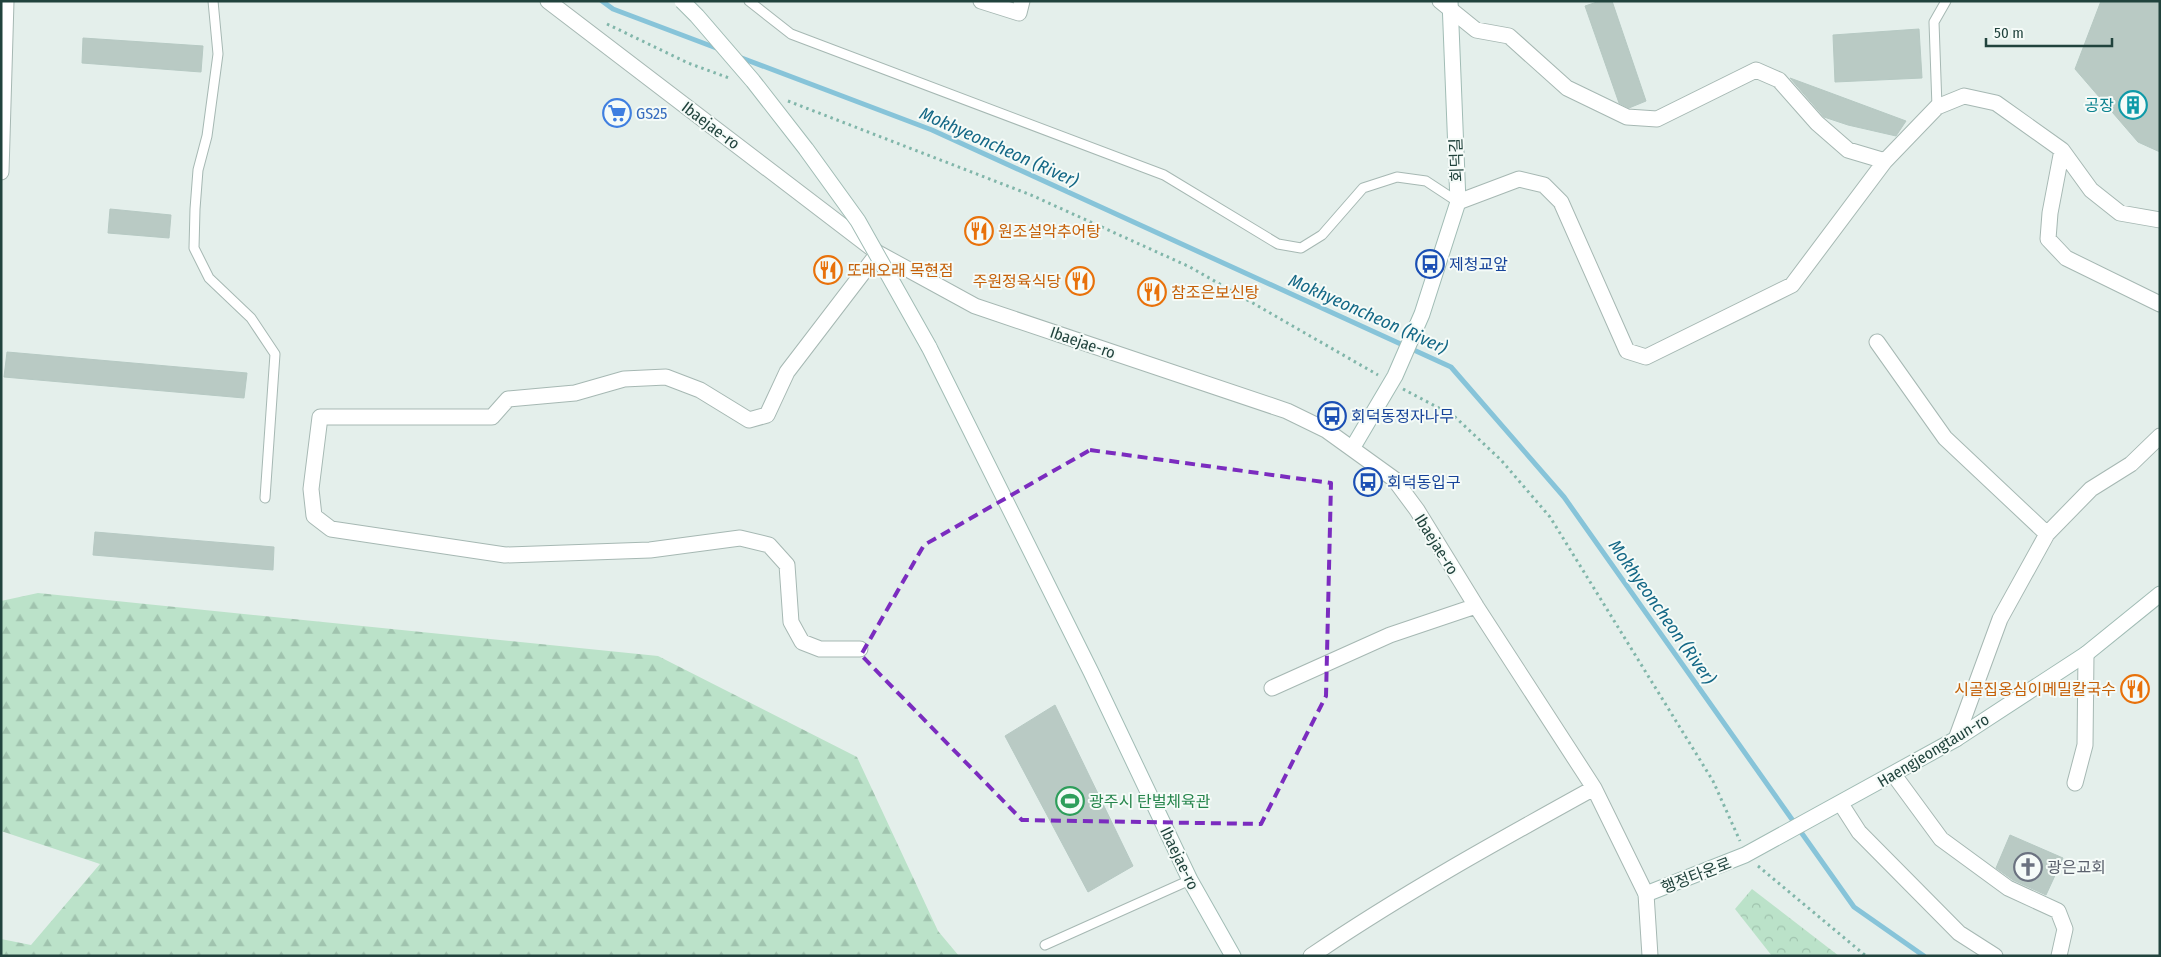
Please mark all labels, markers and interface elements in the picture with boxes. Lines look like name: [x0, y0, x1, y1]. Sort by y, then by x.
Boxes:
scale bar: [1986, 15, 2112, 47]
text: 50 m: [1994, 24, 2024, 42]
building icon: 공장: [2118, 90, 2148, 120]
place label: 공장: [2085, 96, 2114, 115]
street label: Ibaejae-ro: [678, 97, 743, 153]
supermarket icon: GS25: [602, 98, 632, 128]
water label: Mokhyeoncheon (River): [916, 102, 1082, 192]
place label: GS25: [636, 104, 667, 123]
street label: 회덕길: [1446, 138, 1467, 182]
restaurant icon: 원조설악추어탕: [964, 216, 994, 246]
place label: 원조설악추어탕: [998, 222, 1101, 241]
bus stop icon: 제청교앞: [1415, 249, 1445, 279]
restaurant icon: 또래오래 목현점: [813, 255, 843, 285]
place label: 제청교앞: [1449, 255, 1508, 274]
place label: 또래오래 목현점: [847, 261, 954, 280]
restaurant icon: 주원정육식당: [1065, 266, 1095, 296]
water label: Mokhyeoncheon (River): [1285, 269, 1451, 359]
place label: 주원정육식당: [973, 272, 1061, 291]
restaurant icon: 참조은보신탕: [1137, 277, 1167, 307]
place label: 참조은보신탕: [1171, 283, 1260, 302]
street label: Ibaejae-ro: [1048, 322, 1118, 362]
bus stop icon: 회덕동정자나무: [1317, 401, 1347, 431]
place label: 회덕동정자나무: [1351, 407, 1454, 426]
bus stop icon: 회덕동입구: [1353, 467, 1383, 497]
place label: 회덕동입구: [1387, 473, 1461, 492]
street label: Ibaejae-ro: [1411, 511, 1463, 578]
water label: Mokhyeoncheon (River): [1604, 535, 1720, 689]
restaurant icon: 시골집옹심이메밀칼국수: [2120, 674, 2150, 704]
place label: 시골집옹심이메밀칼국수: [1954, 680, 2116, 699]
street label: Haengjeongtaun-ro: [1874, 710, 1993, 791]
sports icon: 광주시 탄벌체육관: [1055, 786, 1085, 816]
place label: 광주시 탄벌체육관: [1089, 792, 1211, 811]
street label: Ibaejae-ro: [1156, 824, 1203, 893]
church icon: 광은교회: [2013, 852, 2043, 882]
street label: 행정타운로: [1658, 853, 1734, 898]
place label: 광은교회: [2047, 858, 2106, 877]

